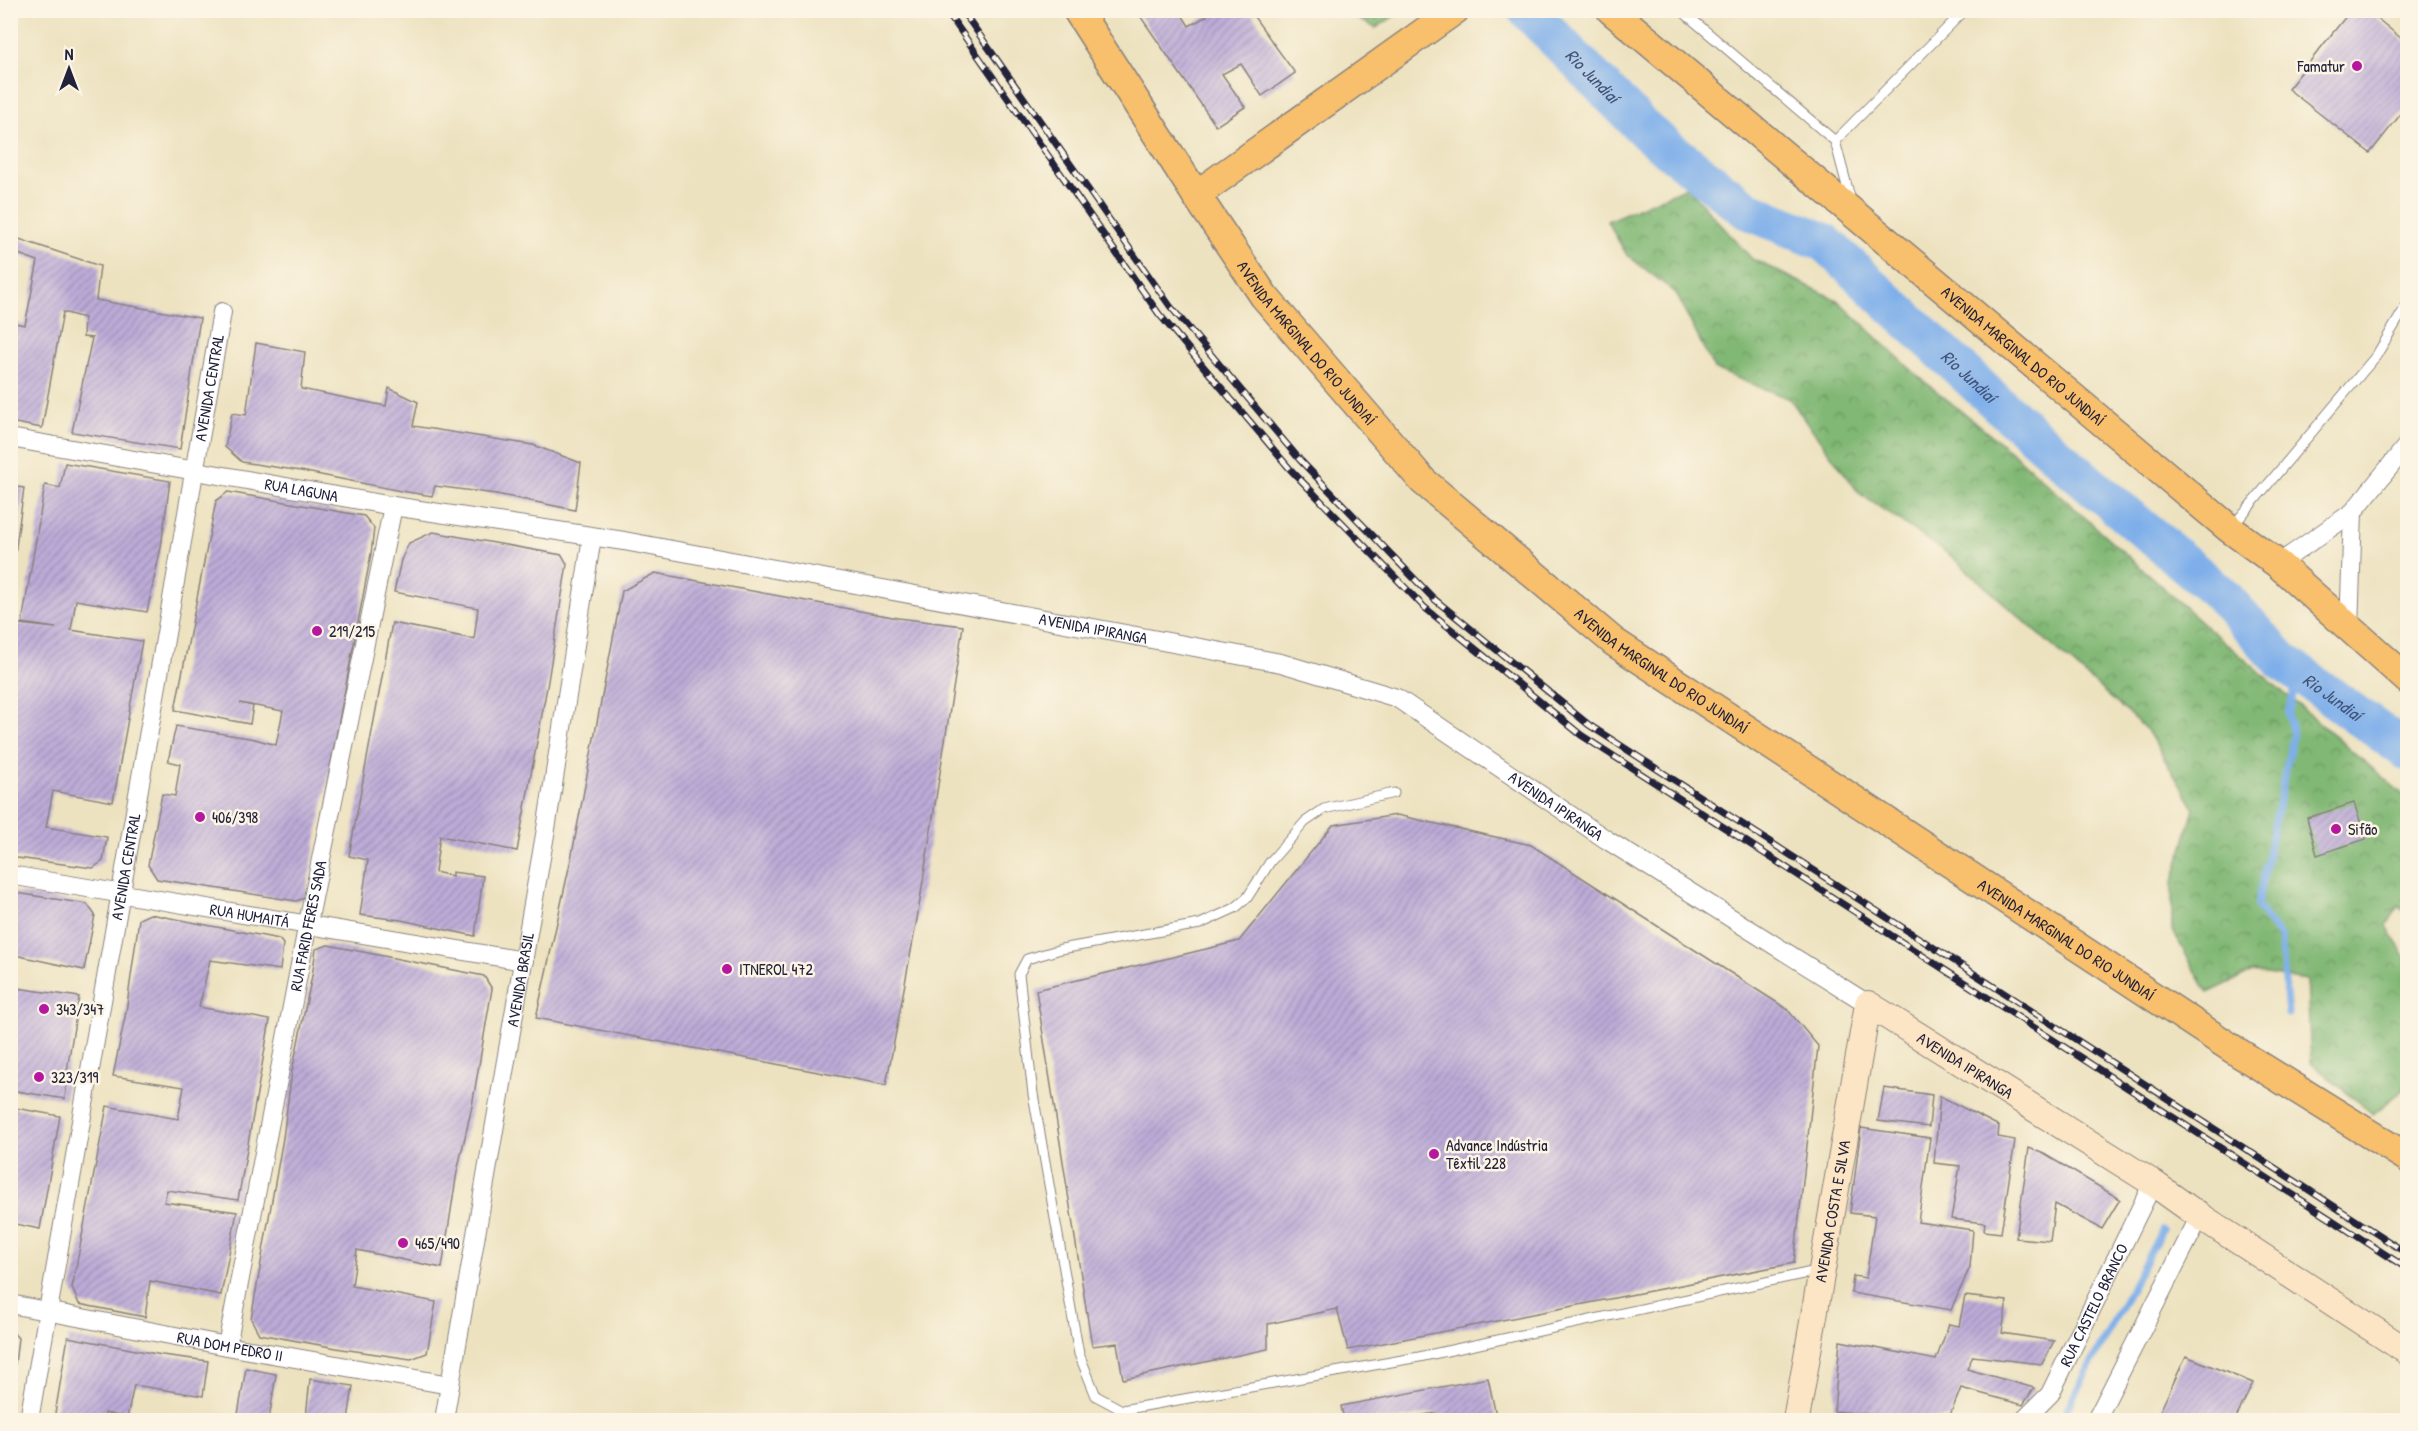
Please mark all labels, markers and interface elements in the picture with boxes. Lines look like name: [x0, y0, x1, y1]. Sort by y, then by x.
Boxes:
north arrow: [39, 39, 99, 99]
text: N: [65, 43, 74, 65]
water label: Rio Jundiaí: [1560, 43, 1627, 111]
place label: Famatur: [2297, 55, 2345, 77]
marker: Famatur: [2350, 59, 2364, 73]
street label: AVENIDA MARGINAL DO RIO JUNDIAÍ: [1232, 256, 1381, 430]
street label: AVENIDA MARGINAL DO RIO JUNDIAÍ: [1937, 281, 2110, 431]
street label: AVENIDA CENTRAL: [189, 332, 229, 443]
water label: Rio Jundiaí: [1936, 344, 2005, 411]
street label: RUA LAGUNA: [263, 472, 340, 507]
street label: AVENIDA MARGINAL DO RIO JUNDIAÍ: [1570, 603, 1753, 739]
street label: AVENIDA IPIRANGA: [1037, 607, 1149, 649]
place label: 219/215: [329, 620, 375, 642]
marker: 219/215: [310, 624, 324, 638]
water label: Rio Jundiaí: [2298, 667, 2370, 729]
street label: AVENIDA IPIRANGA: [1504, 766, 1608, 845]
place label: 406/398: [212, 806, 258, 828]
marker: 406/398: [193, 810, 207, 824]
street label: AVENIDA CENTRAL: [105, 811, 146, 922]
place label: Sifão: [2348, 818, 2378, 840]
marker: Sifão: [2329, 822, 2343, 836]
street label: RUA FARID FERES SADA: [284, 858, 332, 993]
street label: AVENIDA MARGINAL DO RIO JUNDIAÍ: [1974, 873, 2159, 1006]
street label: RUA HUMAITÁ: [208, 898, 291, 933]
street label: AVENIDA BRASIL: [501, 931, 539, 1028]
place label: ITNEROL 472: [739, 958, 814, 980]
marker: ITNEROL 472: [720, 962, 734, 976]
place label: 343/347: [56, 998, 104, 1020]
marker: 343/347: [37, 1002, 51, 1016]
street label: AVENIDA IPIRANGA: [1913, 1027, 2018, 1104]
place label: 323/319: [51, 1066, 99, 1088]
marker: 323/319: [32, 1070, 46, 1084]
place label: Advance Indústria Têxtil 228: [1446, 1134, 1548, 1174]
street label: AVENIDA COSTA E SILVA: [1809, 1138, 1855, 1284]
marker: Advance Indústria Têxtil 228: [1427, 1147, 1441, 1161]
place label: 465/490: [415, 1232, 460, 1254]
marker: 465/490: [396, 1236, 410, 1250]
street label: RUA CASTELO BRANCO: [2054, 1240, 2133, 1370]
street label: RUA DOM PEDRO II: [175, 1326, 285, 1367]

